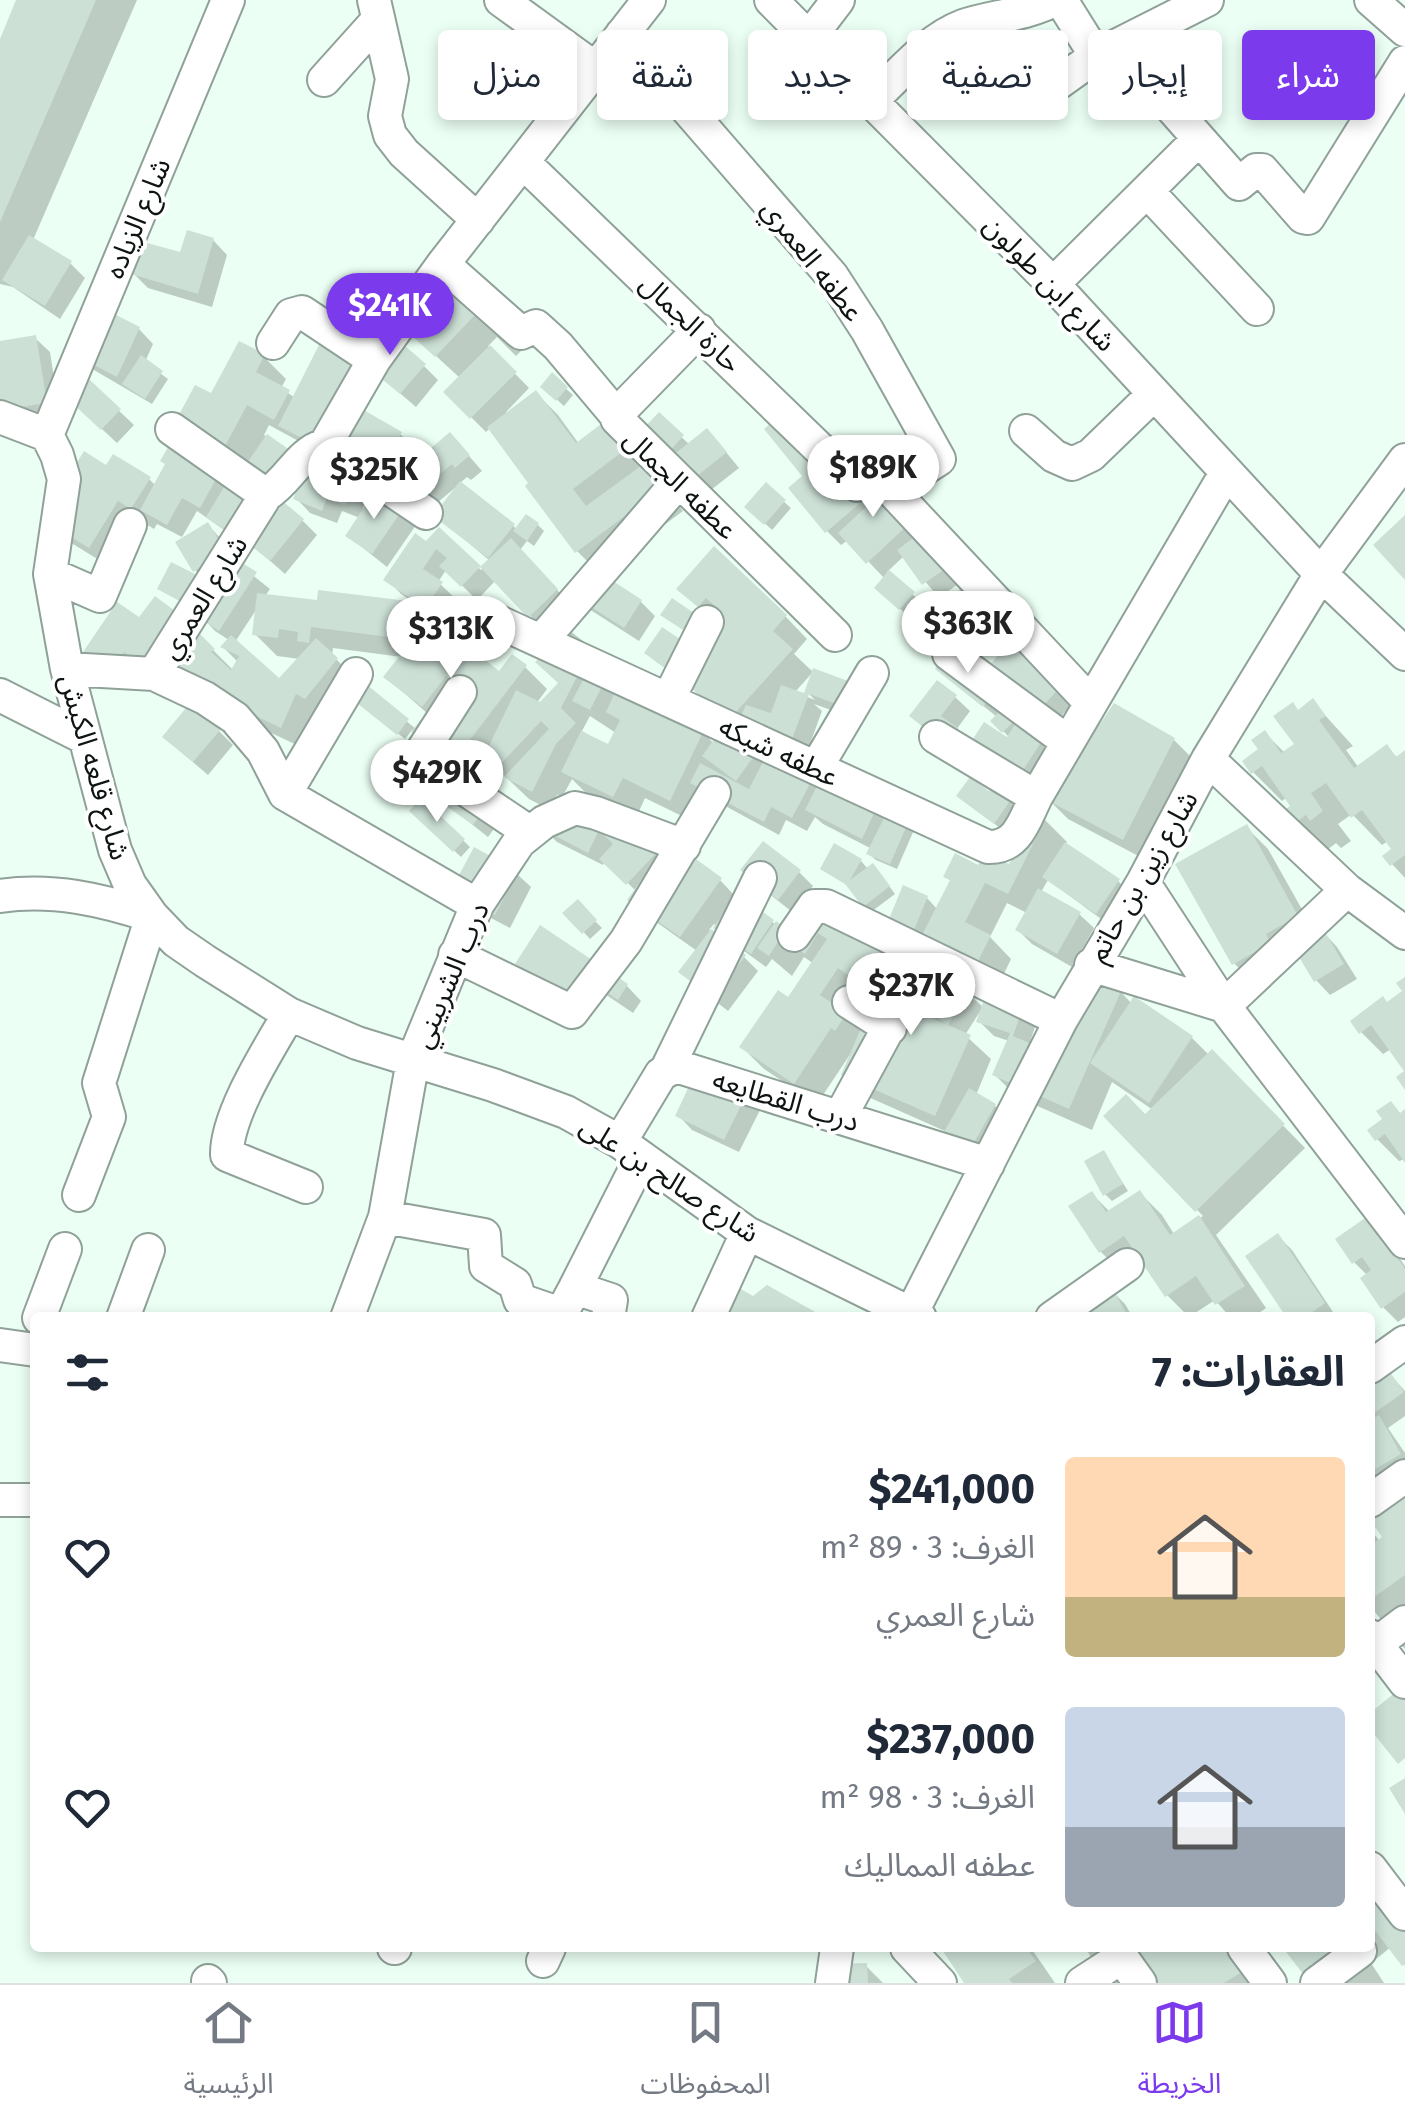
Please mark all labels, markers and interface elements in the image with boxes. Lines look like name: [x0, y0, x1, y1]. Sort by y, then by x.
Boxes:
chip: منزل: [438, 30, 577, 120]
chip: شقة: [597, 30, 728, 120]
chip: جديد: [748, 30, 887, 120]
chip: تصفية: [907, 30, 1068, 120]
chip: إيجار: [1088, 30, 1222, 120]
chip: شراء: [1242, 30, 1375, 120]
street label: شارع الزياده: [97, 153, 181, 285]
street label: عطفه العمري: [751, 193, 871, 331]
street label: شارع ابن طولون: [974, 209, 1123, 361]
street label: حارة الجمال: [633, 267, 748, 380]
pin: $241K: [320, 273, 460, 358]
text: $241K: [348, 286, 432, 324]
street label: عطفه الجمال: [617, 422, 744, 546]
pin: $189K: [803, 435, 943, 520]
pin: $325K: [304, 437, 444, 522]
text: $189K: [829, 448, 917, 486]
text: $325K: [330, 450, 418, 488]
street label: شارع العمري: [153, 530, 258, 667]
pin: $363K: [898, 591, 1038, 676]
pin: $313K: [381, 596, 521, 681]
text: $363K: [924, 604, 1012, 642]
text: $313K: [408, 609, 494, 647]
street label: شارع قلعه الكبش: [48, 670, 137, 865]
street label: عطفه شبكه: [714, 709, 844, 794]
pin: $429K: [367, 740, 507, 825]
text: $429K: [392, 753, 482, 791]
street label: شارع زين بن حاتم: [1080, 785, 1209, 970]
street label: درب الشربيني: [405, 897, 500, 1055]
pin: $237K: [841, 953, 981, 1038]
text: $237K: [868, 966, 954, 1004]
street label: درب القطايعه: [709, 1063, 863, 1138]
street label: شارع صالح بن على: [572, 1109, 765, 1253]
icon: filters: [60, 1345, 115, 1400]
text: العقارات: 7: [1152, 1347, 1345, 1397]
text: $241,000: [868, 1464, 1035, 1514]
icon: home: [1145, 1497, 1265, 1617]
text: الغرف: 3 · 89 m²: [820, 1528, 1035, 1566]
icon: heart: [60, 1530, 115, 1585]
text: شارع العمري: [876, 1596, 1035, 1634]
text: $237,000: [866, 1714, 1035, 1764]
icon: home: [1145, 1747, 1265, 1867]
text: الغرف: 3 · 98 m²: [819, 1778, 1035, 1816]
icon: heart: [60, 1780, 115, 1835]
text: عطفه المماليك: [844, 1846, 1035, 1884]
tab: الرئيسية: [184, 1995, 274, 2114]
tab: المحفوظات: [641, 1995, 771, 2114]
tab: الخريطة: [1138, 1995, 1221, 2114]

